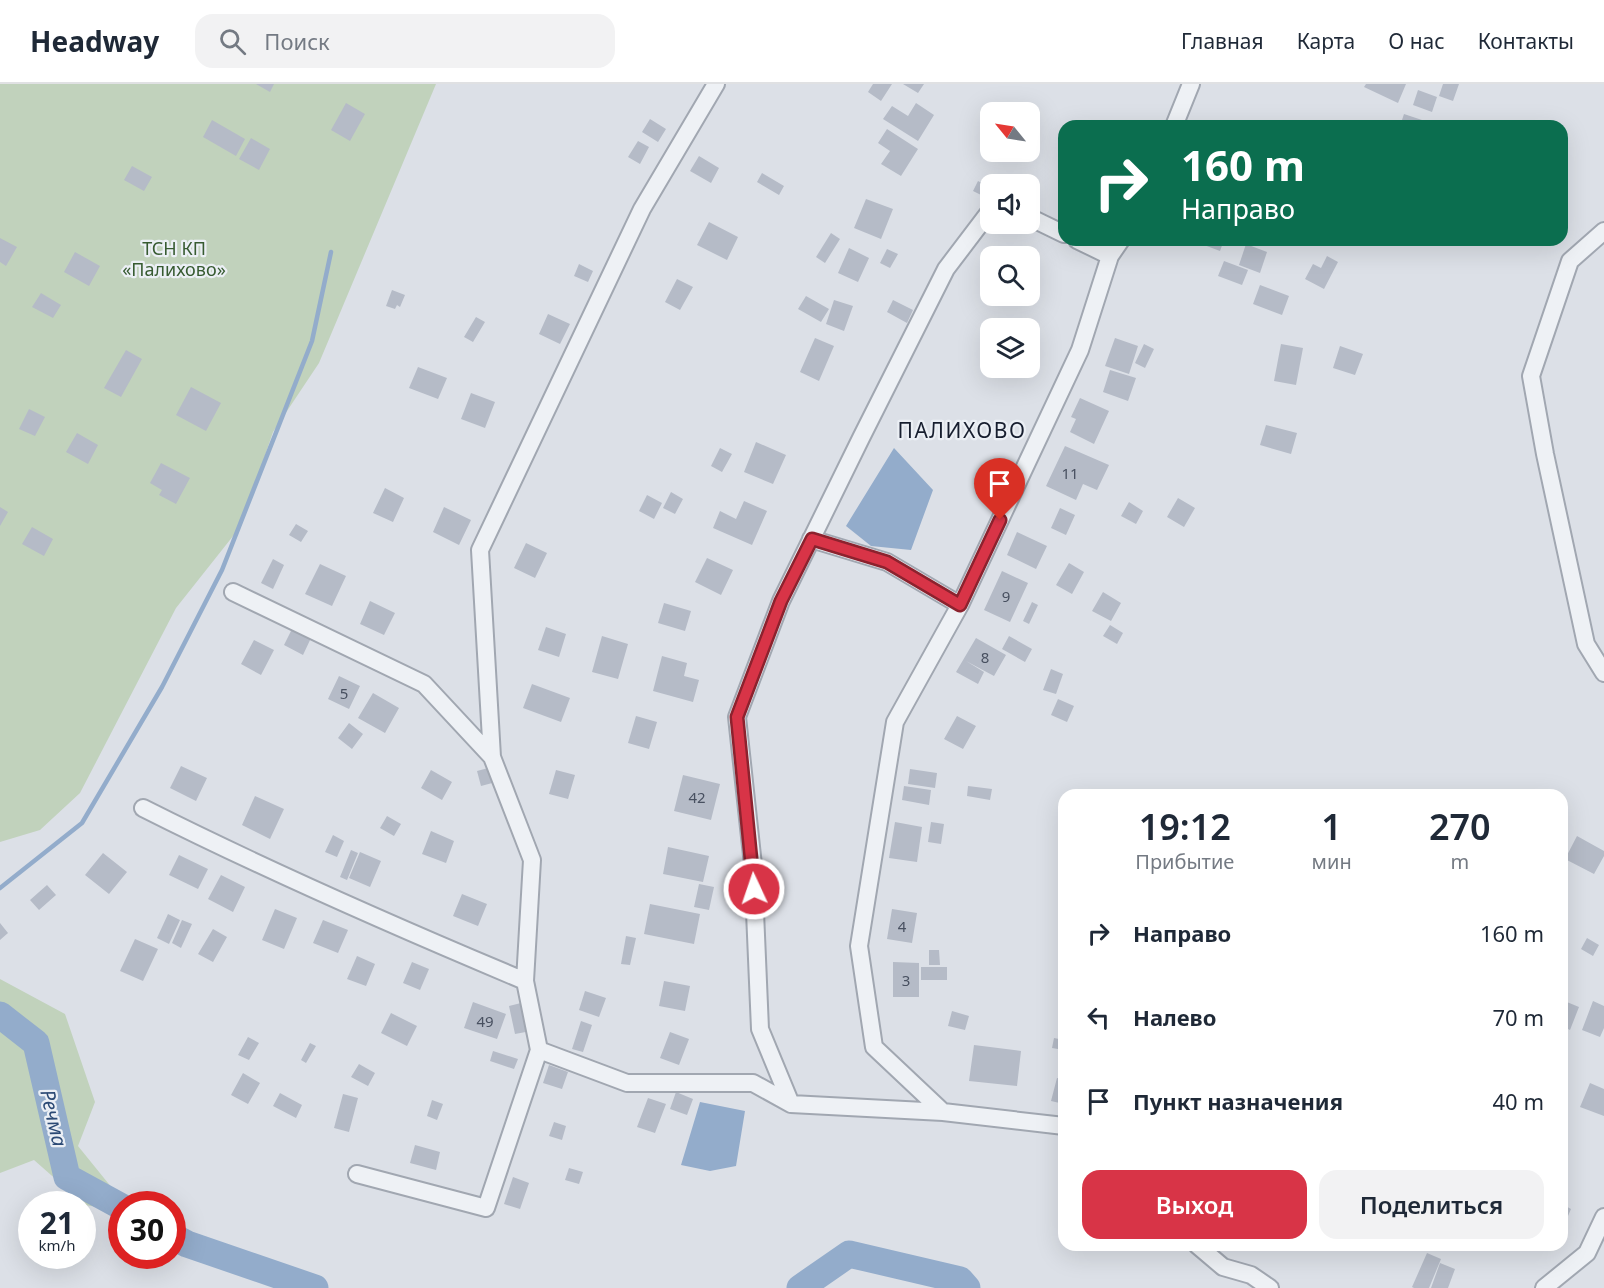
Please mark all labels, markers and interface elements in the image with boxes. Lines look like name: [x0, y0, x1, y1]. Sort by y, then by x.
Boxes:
search box: [195, 14, 615, 68]
text: Headway: [30, 22, 159, 60]
icon: search: [216, 25, 249, 58]
text: Поиск: [264, 26, 330, 56]
text: Главная: [1181, 27, 1264, 55]
text: Карта: [1297, 27, 1355, 55]
text: О нас: [1388, 27, 1445, 55]
text: Контакты: [1478, 27, 1574, 55]
north arrow: [980, 102, 1040, 162]
map controls: [980, 102, 1040, 378]
text: 160 m: [1181, 136, 1305, 193]
icon: right: [1082, 144, 1160, 222]
button: sound: [980, 174, 1040, 234]
text: Направо: [1181, 190, 1295, 227]
park label: ТСН КП «Палихово»: [122, 236, 226, 281]
button: search: [980, 246, 1040, 306]
button: layers: [980, 318, 1040, 378]
district label: ПАЛИХОВО: [898, 416, 1026, 444]
pin: [974, 458, 1025, 520]
house number: 11: [1061, 463, 1079, 483]
icon: arrive: [983, 467, 1016, 500]
house number: 9: [1002, 586, 1010, 606]
house number: 8: [981, 647, 989, 667]
house number: 5: [340, 683, 348, 703]
house number: 42: [688, 787, 706, 807]
text: 19:12: [1139, 802, 1231, 851]
text: 1: [1321, 802, 1342, 851]
text: 270: [1429, 802, 1491, 851]
text: Прибытие: [1135, 848, 1234, 875]
text: мин: [1312, 848, 1352, 875]
text: m: [1450, 848, 1469, 875]
position arrow: [722, 857, 786, 921]
house number: 4: [898, 916, 907, 936]
icon: right: [1082, 917, 1115, 950]
text: Направо: [1133, 918, 1231, 948]
text: 160 m: [1480, 918, 1544, 948]
house number: 3: [902, 970, 910, 990]
icon: left: [1082, 1001, 1115, 1034]
text: Налево: [1133, 1002, 1216, 1032]
text: 70 m: [1493, 1002, 1544, 1032]
house number: 49: [476, 1011, 494, 1031]
icon: arrive: [1082, 1085, 1115, 1118]
text: Пункт назначения: [1133, 1086, 1343, 1116]
text: 40 m: [1493, 1086, 1544, 1116]
water label: Речма: [34, 1087, 74, 1149]
button: Выход: [1082, 1170, 1307, 1239]
button: Поделиться: [1319, 1170, 1544, 1239]
speed limit sign: 30: [108, 1191, 186, 1269]
text: 21: [40, 1202, 74, 1243]
text: km/h: [39, 1235, 75, 1255]

